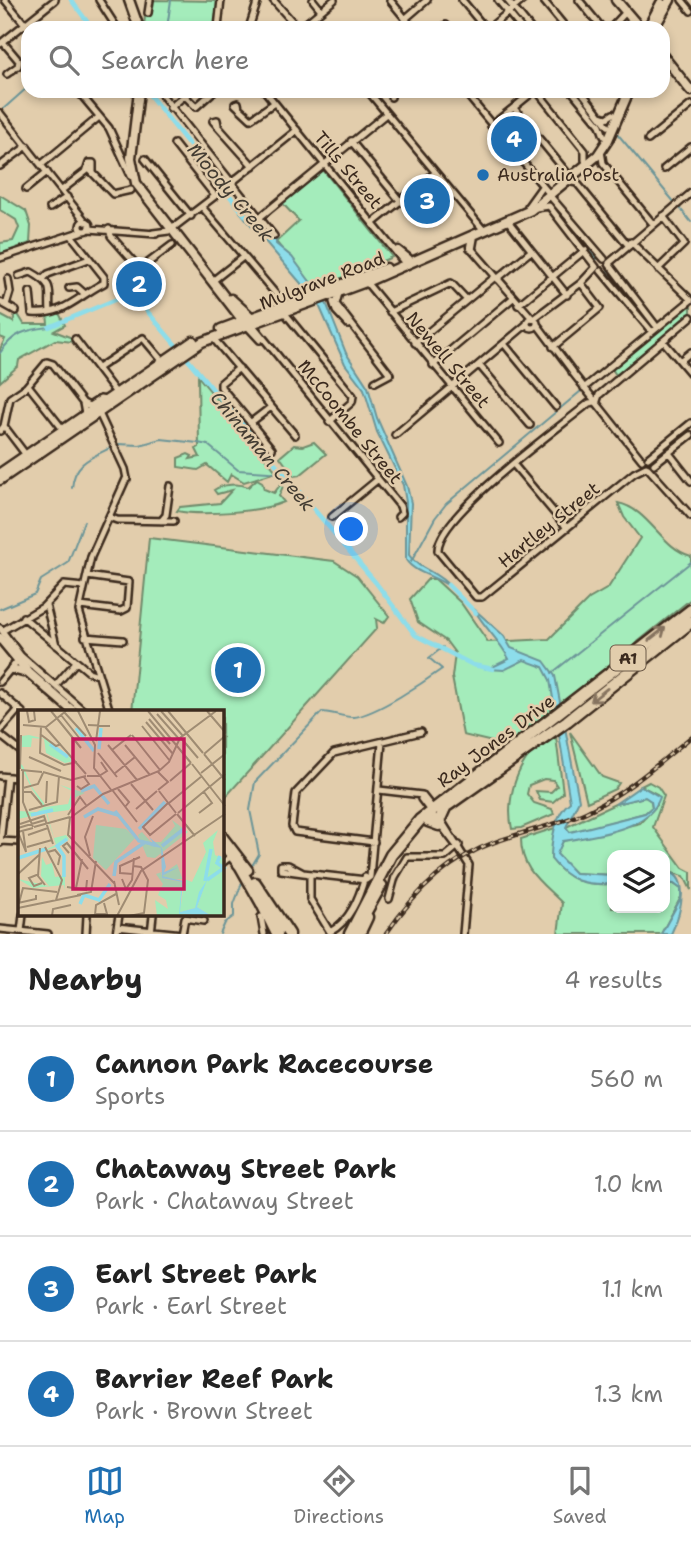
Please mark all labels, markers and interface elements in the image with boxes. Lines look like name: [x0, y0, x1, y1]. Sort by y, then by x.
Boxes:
search box: [21, 21, 670, 98]
icon: search: [45, 41, 83, 79]
text: Search here: [101, 42, 250, 77]
pin: 4: [491, 113, 537, 165]
street label: Tills Street: [308, 126, 388, 214]
water label: Moody Creek: [182, 138, 279, 247]
place label: Australia Post: [497, 163, 619, 187]
marker: Australia Post: [475, 167, 491, 183]
pin: 3: [404, 175, 450, 227]
street label: Mulgrave Road: [256, 246, 388, 316]
pin: 2: [116, 258, 162, 310]
street label: Newell Street: [401, 307, 495, 413]
street label: McCoombe Street: [292, 355, 408, 489]
water label: Chinaman Creek: [205, 386, 320, 517]
street label: Hartley Street: [493, 477, 605, 573]
your location: [334, 512, 368, 546]
one-way arrow: [648, 626, 666, 642]
pin: 1: [215, 644, 261, 696]
road number: A1: [610, 646, 646, 670]
one-way arrow: [590, 687, 609, 702]
street label: Ray Jones Drive: [432, 689, 560, 793]
inset map: [18, 710, 224, 916]
map controls: [607, 850, 670, 913]
button: layers: [607, 850, 670, 913]
text: Nearby: [28, 959, 143, 1000]
text: 4 results: [564, 965, 663, 995]
text: Cannon Park Racecourse: [95, 1046, 433, 1081]
text: 1: [46, 1064, 56, 1094]
text: 560 m: [590, 1064, 663, 1094]
text: Sports: [95, 1081, 166, 1111]
text: Chataway Street Park: [95, 1151, 397, 1186]
text: 2: [43, 1169, 59, 1199]
text: 1.0 km: [594, 1169, 663, 1199]
text: Park · Chataway Street: [95, 1186, 354, 1216]
text: Earl Street Park: [95, 1256, 317, 1291]
text: 3: [43, 1274, 59, 1304]
text: 1.1 km: [601, 1274, 663, 1304]
text: Park · Earl Street: [95, 1291, 287, 1321]
text: Barrier Reef Park: [95, 1361, 334, 1396]
text: 4: [43, 1379, 59, 1409]
text: 1.3 km: [594, 1379, 663, 1409]
text: Park · Brown Street: [95, 1396, 313, 1426]
tab: Map: [84, 1462, 125, 1529]
tab: Directions: [294, 1462, 384, 1529]
tab: Saved: [553, 1462, 607, 1529]

